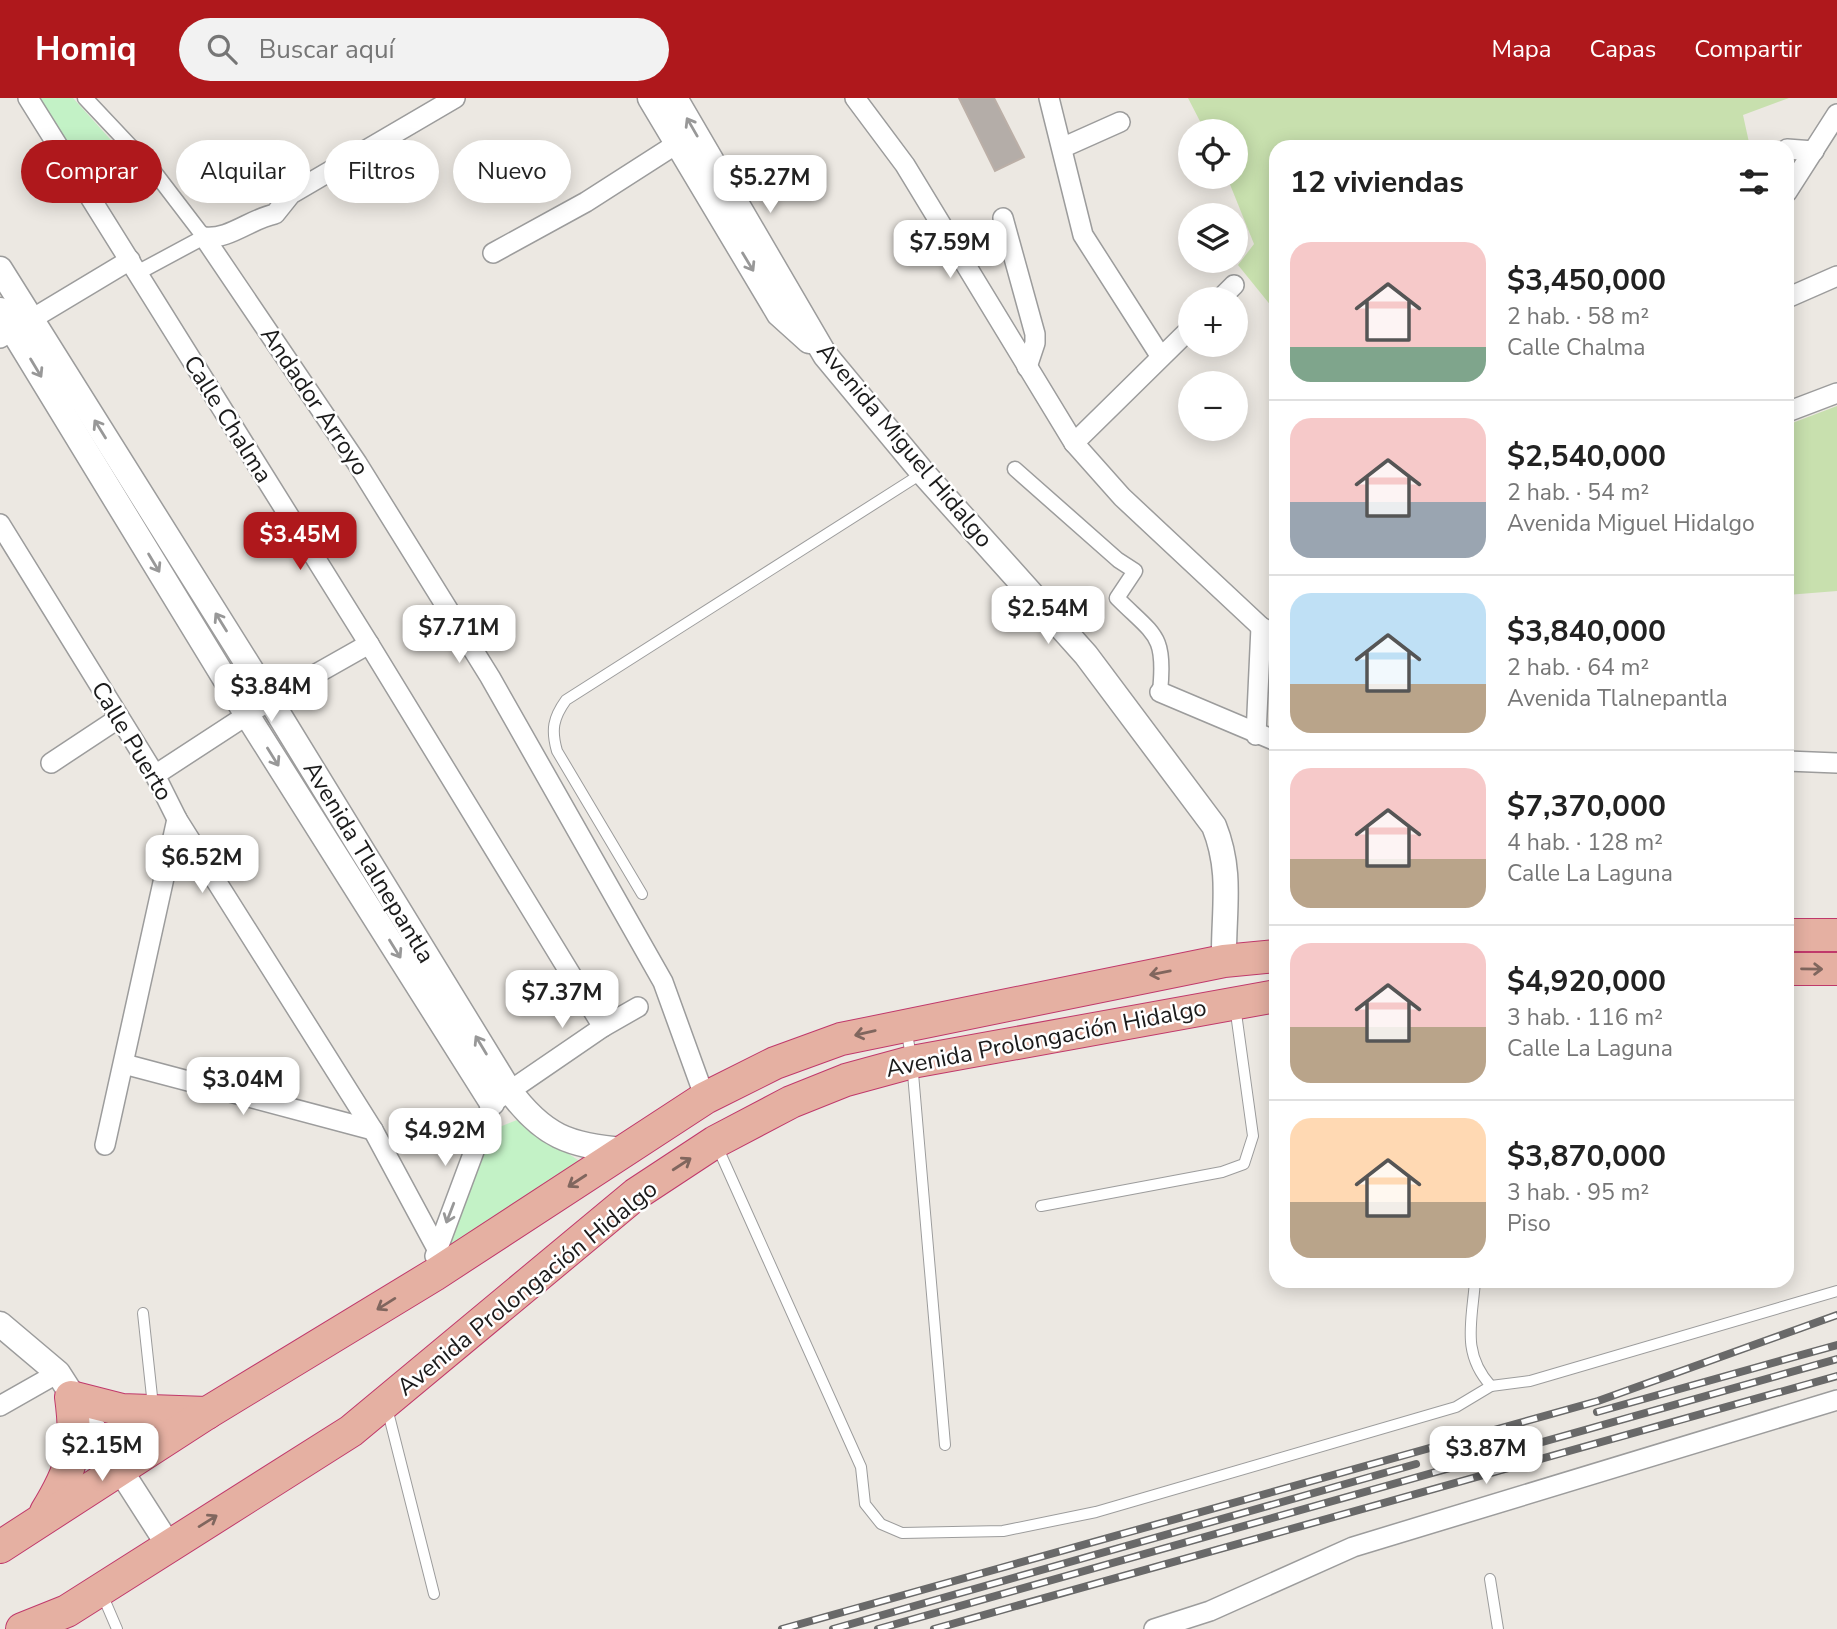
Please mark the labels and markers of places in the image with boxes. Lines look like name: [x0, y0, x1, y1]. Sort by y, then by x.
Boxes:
pin: $5.27M: [713, 156, 827, 215]
pin: $7.59M: [893, 220, 1007, 280]
pin: $3.45M: [243, 512, 357, 572]
pin: $2.54M: [991, 587, 1105, 646]
pin: $7.71M: [402, 606, 516, 665]
pin: $3.84M: [214, 664, 328, 724]
pin: $6.52M: [145, 836, 259, 895]
pin: $7.37M: [505, 970, 619, 1030]
pin: $3.04M: [186, 1058, 300, 1117]
pin: $4.92M: [388, 1108, 502, 1168]
pin: $2.15M: [45, 1424, 159, 1483]
pin: $3.87M: [1429, 1426, 1543, 1486]

